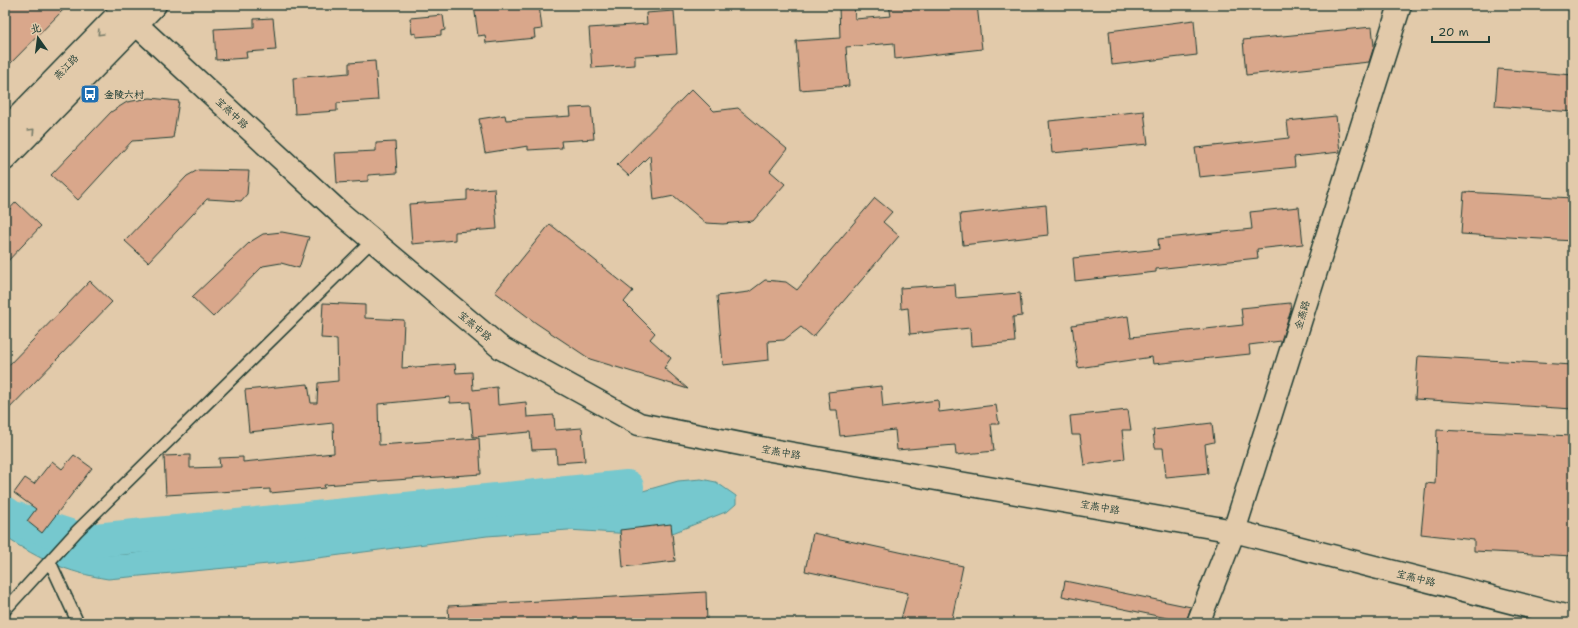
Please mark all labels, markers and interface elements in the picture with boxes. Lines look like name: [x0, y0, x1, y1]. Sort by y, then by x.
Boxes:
north arrow: [18, 18, 58, 58]
scale bar: [1432, 18, 1489, 44]
text: 北: [29, 20, 43, 37]
text: 20 m: [1438, 24, 1469, 40]
one-way arrow: [97, 28, 105, 36]
street label: 燕江路: [51, 52, 81, 82]
bus stop icon: 金陵六村: [79, 83, 101, 105]
place label: 金陵六村: [104, 88, 144, 101]
street label: 宝燕中路: [213, 95, 251, 131]
one-way arrow: [27, 128, 35, 136]
street label: 金燕路: [1291, 299, 1313, 331]
street label: 宝燕中路: [456, 308, 494, 344]
street label: 宝燕中路: [760, 442, 802, 462]
street label: 宝燕中路: [1079, 497, 1121, 517]
street label: 宝燕中路: [1395, 567, 1437, 589]

